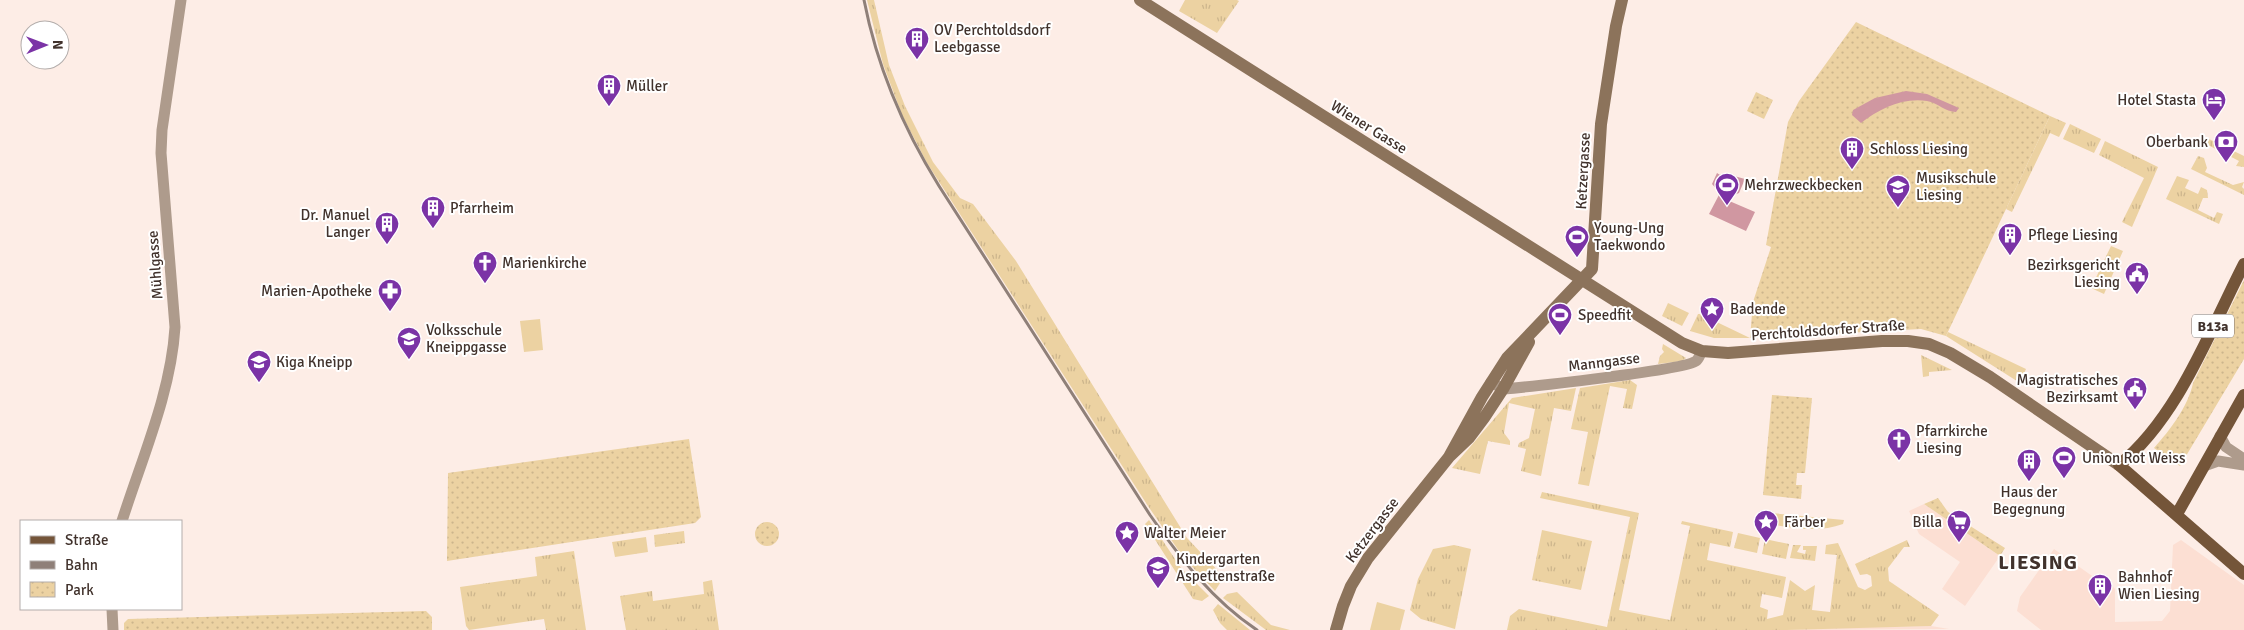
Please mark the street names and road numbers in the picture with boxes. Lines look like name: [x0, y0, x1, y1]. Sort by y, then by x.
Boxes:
street label: Wiener Gasse: [1327, 96, 1411, 158]
street label: Ketzergasse: [1572, 132, 1594, 210]
street label: Mühlgasse: [144, 230, 166, 300]
road number: B13a: [2192, 314, 2234, 338]
street label: Perchtoldsdorfer Straße: [1750, 316, 1906, 344]
street label: Manngasse: [1567, 349, 1641, 375]
street label: Ketzergasse: [1342, 494, 1402, 566]

